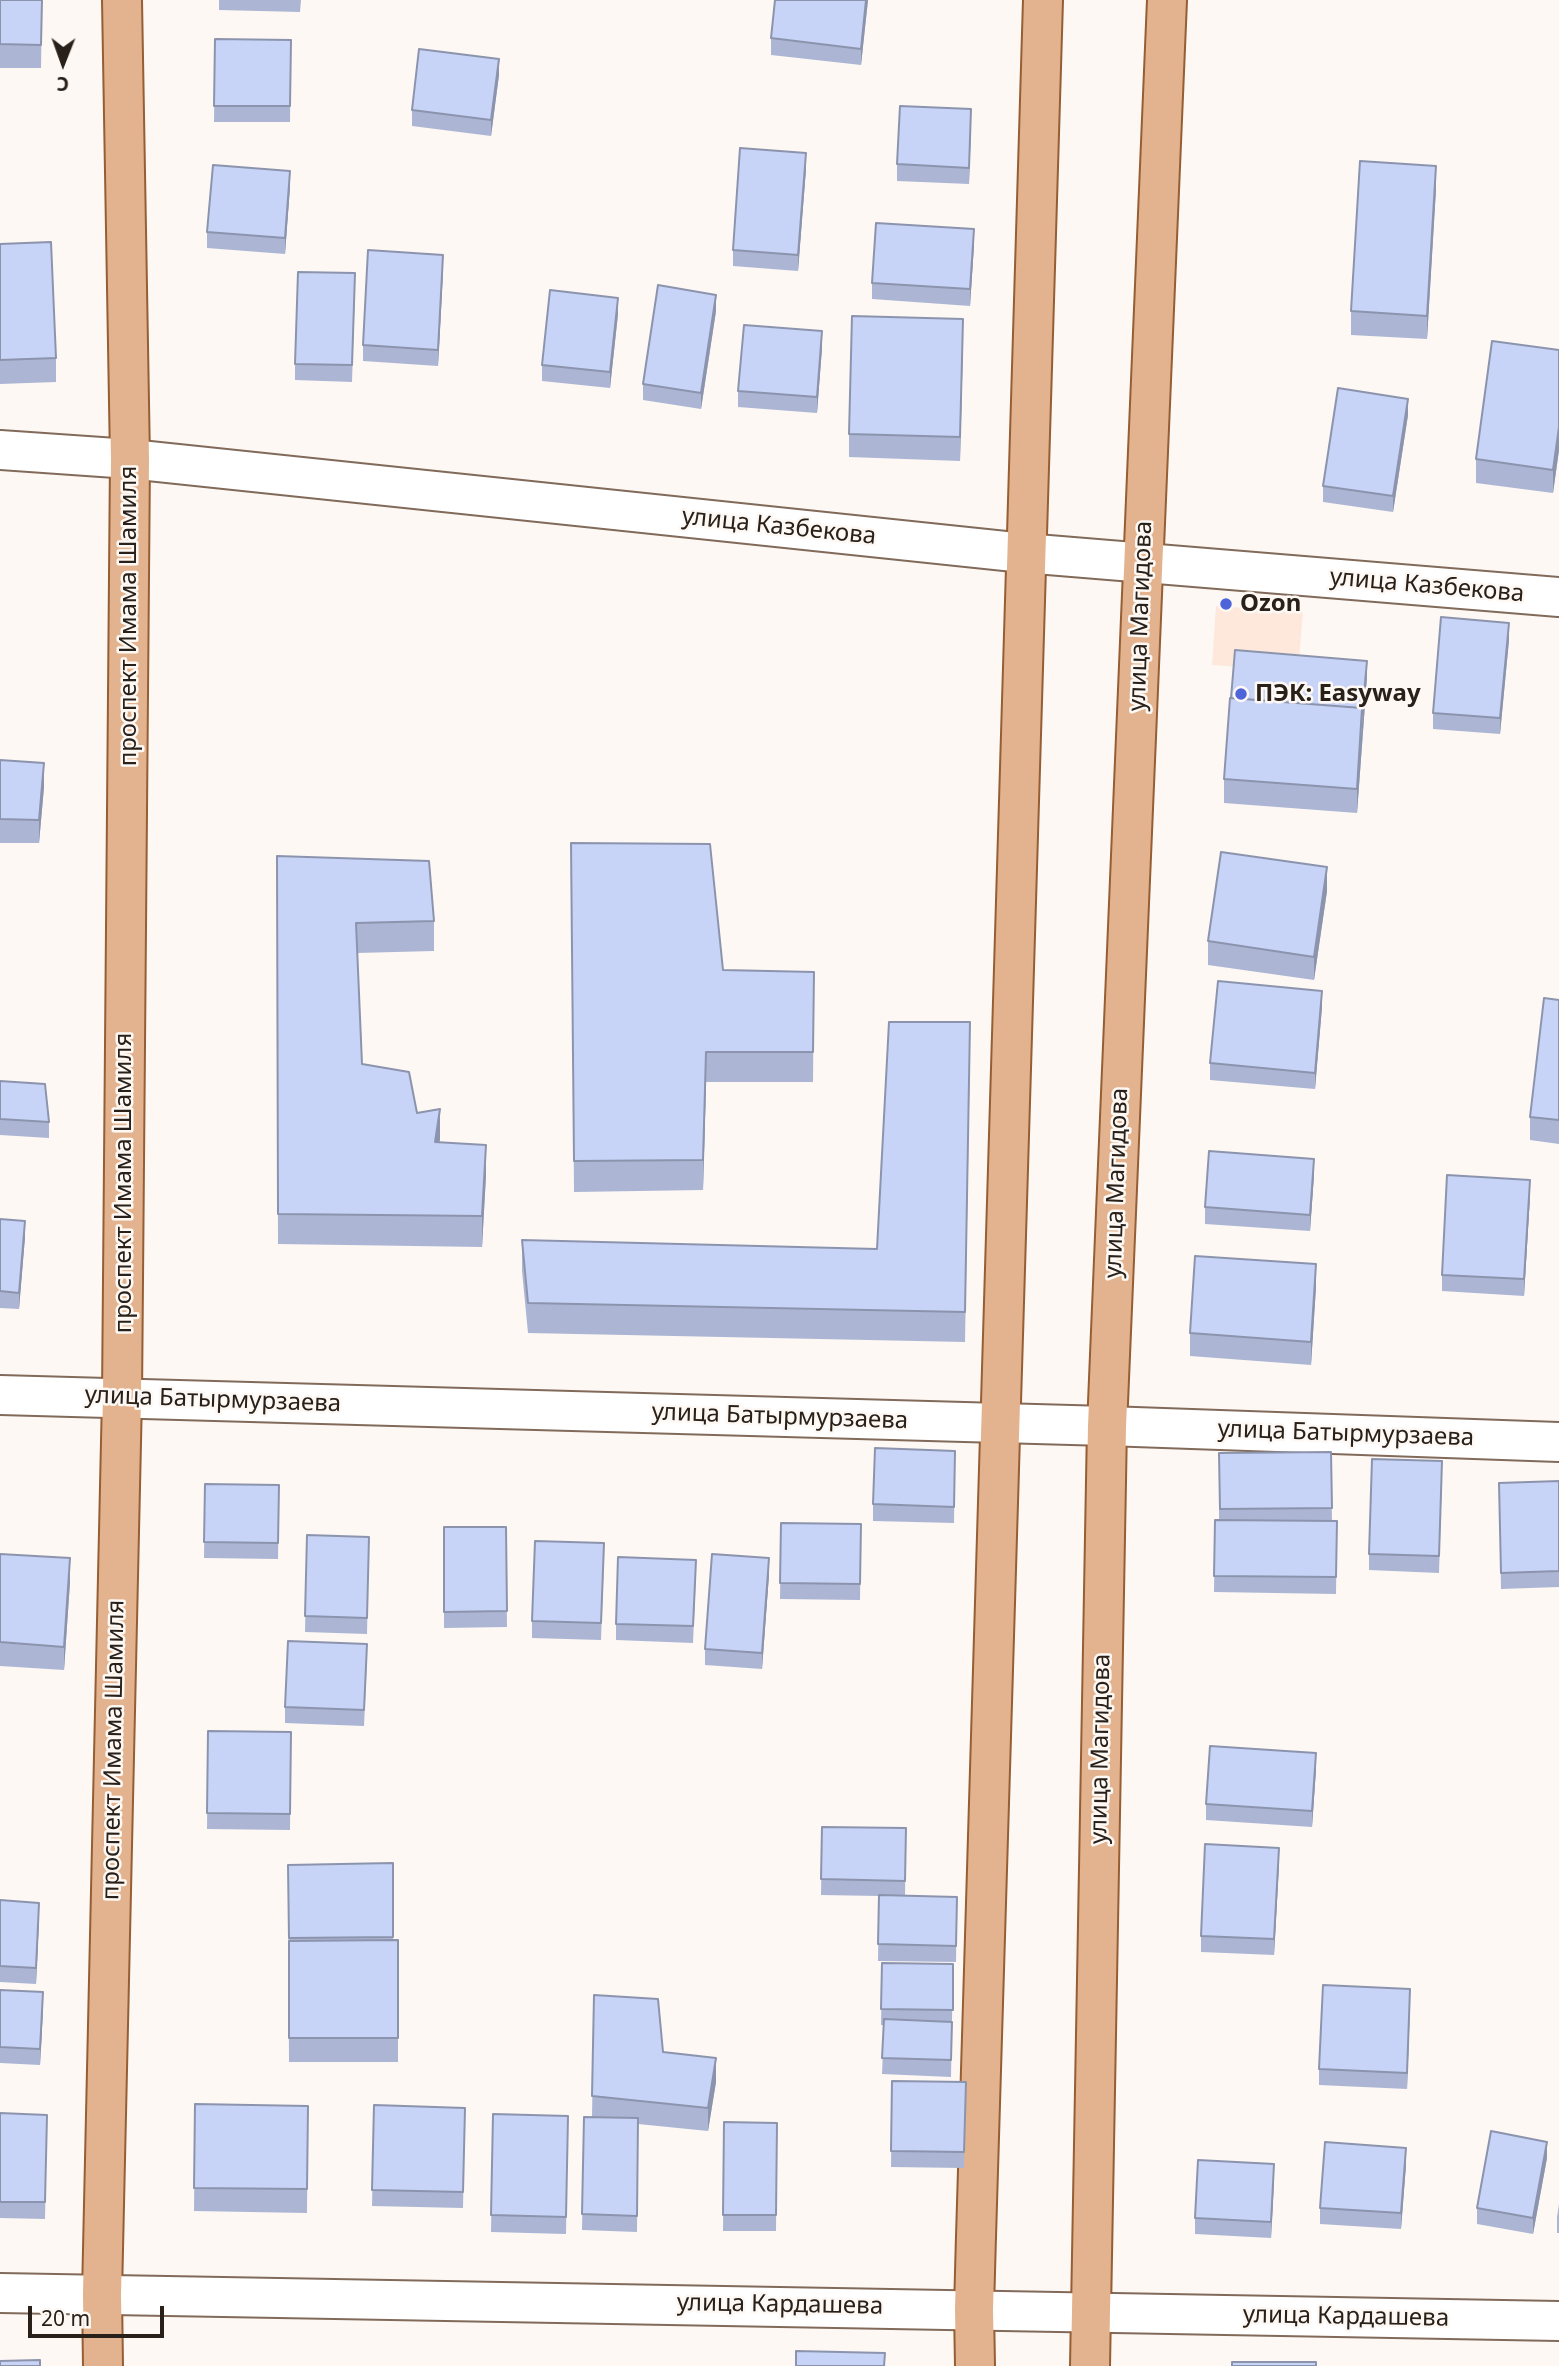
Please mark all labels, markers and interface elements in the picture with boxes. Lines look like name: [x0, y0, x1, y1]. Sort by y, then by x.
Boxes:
north arrow: [28, 28, 98, 98]
text: С: [56, 71, 69, 97]
street label: проспект Имама Шамиля: [115, 466, 143, 766]
street label: улица Казбекова: [681, 502, 877, 552]
street label: улица Магидова: [1123, 520, 1159, 712]
street label: улица Казбекова: [1329, 563, 1525, 609]
place label: Ozon: [1240, 590, 1301, 618]
marker: Ozon: [1218, 596, 1234, 612]
place label: ПЭК: Easyway: [1255, 680, 1421, 708]
marker: ПЭК: Easyway: [1233, 686, 1249, 702]
street label: проспект Имама Шамиля: [110, 1033, 138, 1333]
street label: улица Магидова: [1099, 1087, 1135, 1279]
street label: улица Батырмурзаева: [84, 1381, 342, 1419]
street label: улица Батырмурзаева: [651, 1398, 909, 1436]
street label: улица Батырмурзаева: [1217, 1415, 1475, 1453]
street label: проспект Имама Шамиля: [97, 1600, 131, 1900]
street label: улица Магидова: [1085, 1654, 1117, 1844]
street label: улица Кардашева: [677, 2289, 883, 2321]
scale bar: [32, 2292, 168, 2336]
street label: улица Кардашева: [1243, 2301, 1449, 2333]
text: 20 m: [41, 2304, 90, 2332]

